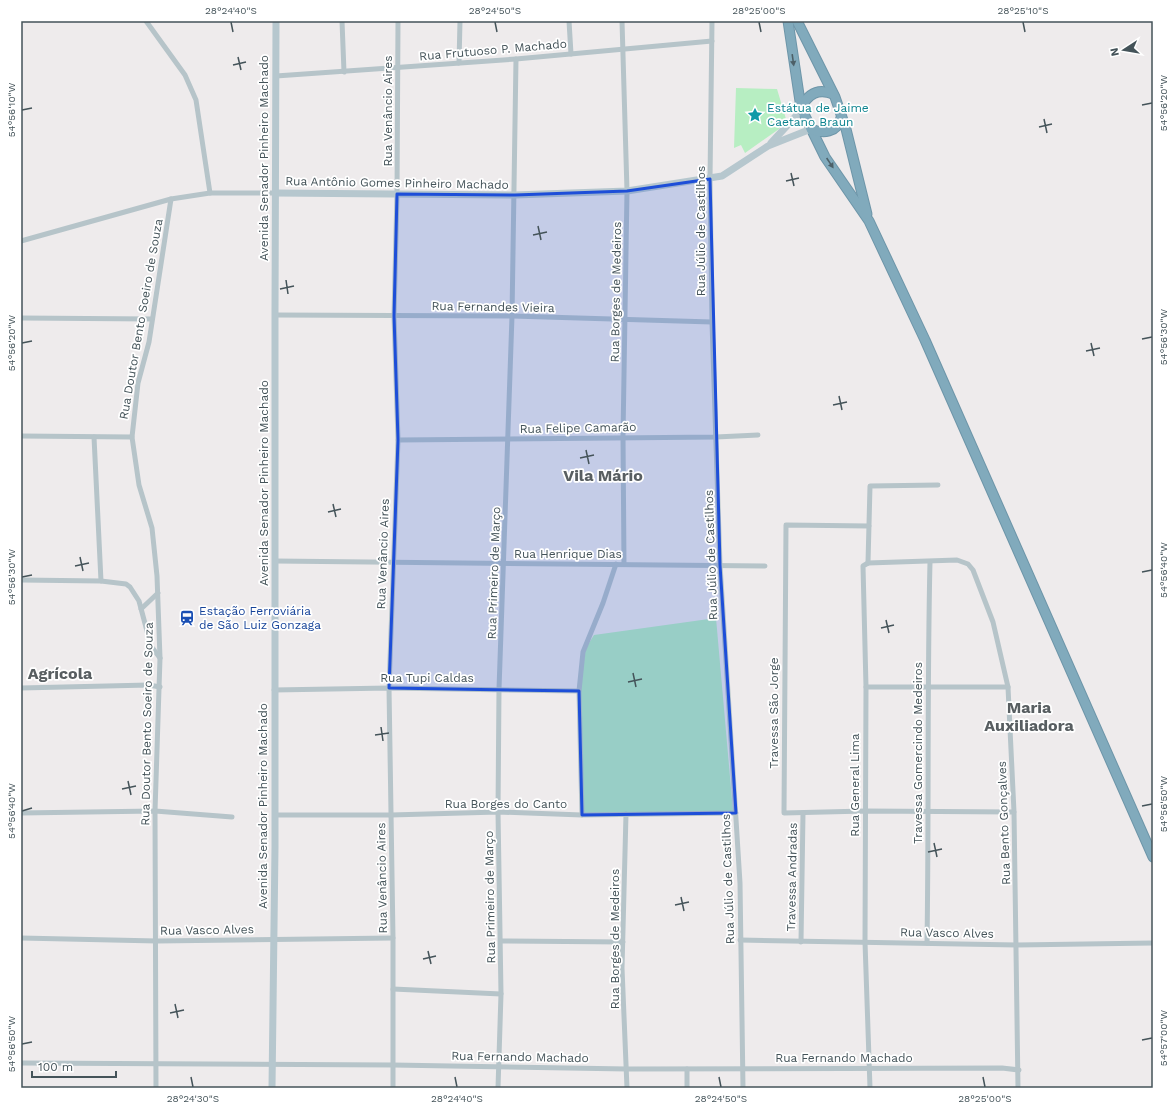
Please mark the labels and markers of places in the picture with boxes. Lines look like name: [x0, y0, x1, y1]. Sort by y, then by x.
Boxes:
place label: Estátua de Jaime Caetano Braun: [767, 101, 869, 129]
place icon: Estátua de Jaime Caetano Braun: [746, 106, 764, 124]
place label: Estação Ferroviária de São Luiz Gonzaga: [199, 604, 321, 632]
station icon: Estação Ferroviária de São Luiz Gonzaga: [178, 609, 196, 627]

